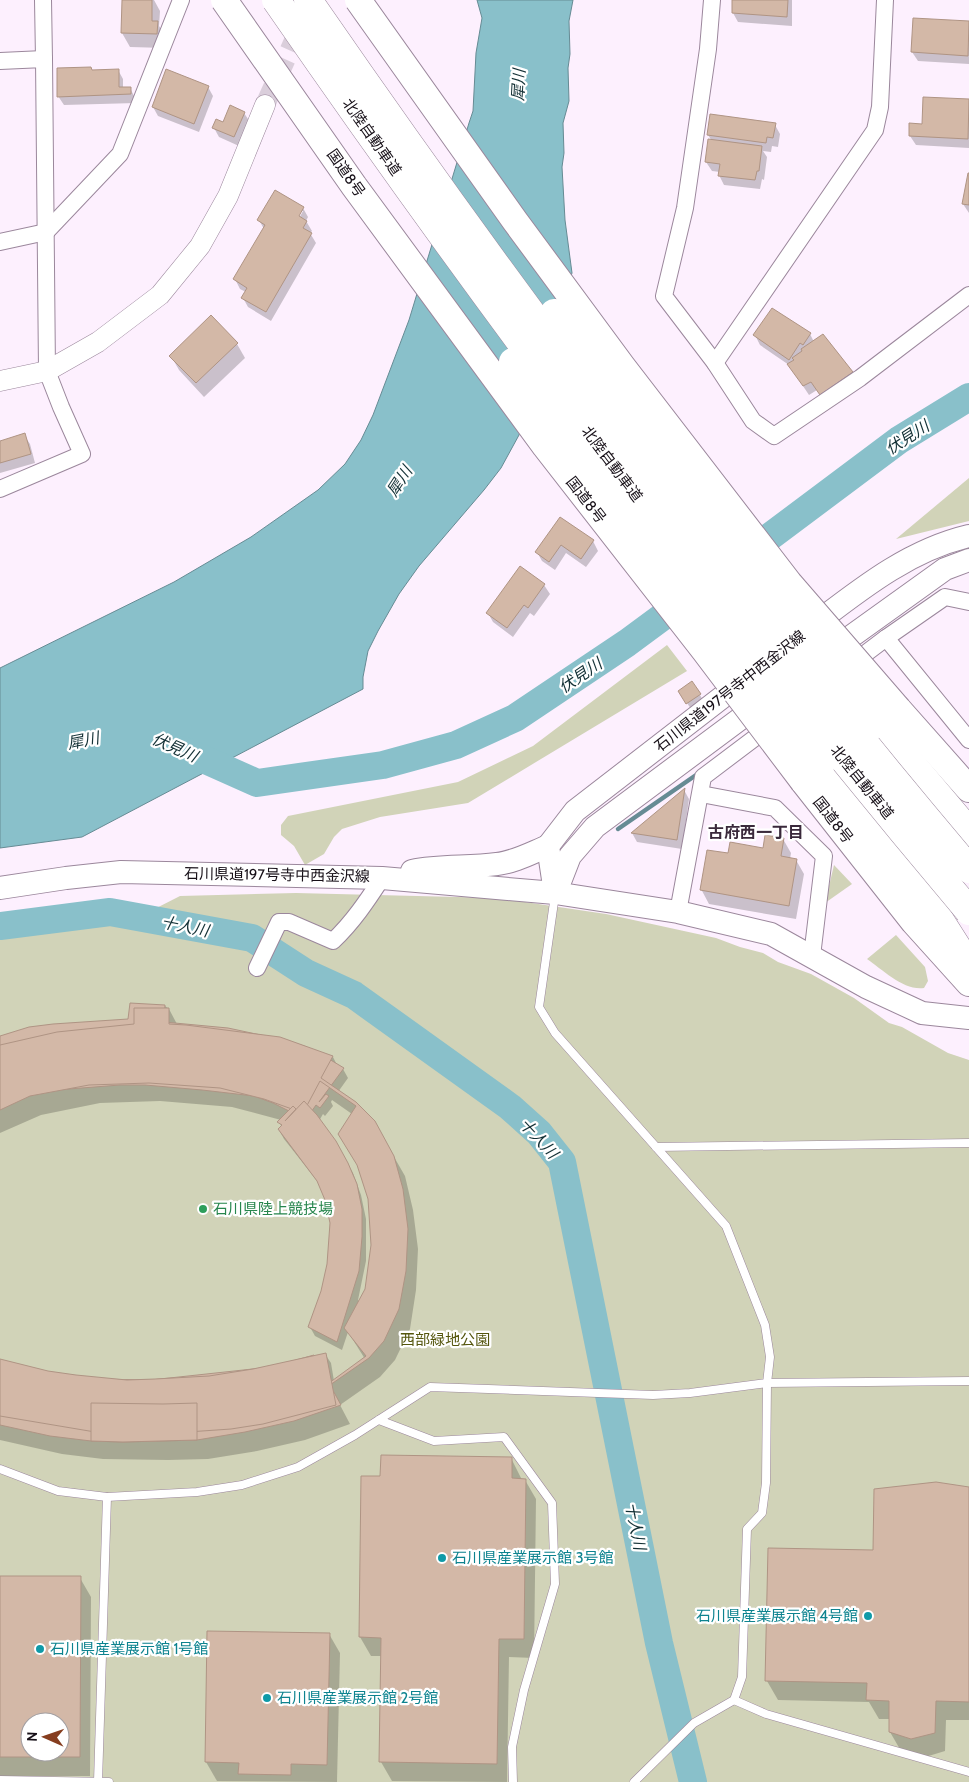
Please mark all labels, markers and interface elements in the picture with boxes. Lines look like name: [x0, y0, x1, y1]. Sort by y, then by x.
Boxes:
water label: 犀川: [508, 67, 529, 102]
street label: 北陸自動車道: [339, 95, 405, 179]
street label: 国道8号: [323, 146, 369, 200]
water label: 伏見川: [882, 415, 934, 458]
street label: 北陸自動車道: [578, 423, 646, 505]
water label: 犀川: [383, 461, 417, 500]
street label: 国道8号: [562, 473, 610, 527]
street label: 石川県道197号寺中西金沢線: [651, 627, 809, 755]
water label: 伏見川: [555, 653, 607, 697]
water label: 犀川: [66, 728, 103, 753]
water label: 伏見川: [149, 729, 202, 767]
street label: 北陸自動車道: [827, 741, 897, 823]
street label: 国道8号: [809, 793, 857, 847]
district label: 古府西一丁目: [708, 823, 804, 842]
street label: 石川県道197号寺中西金沢線: [184, 864, 370, 886]
water label: 十人川: [160, 913, 212, 941]
water label: 十人川: [515, 1114, 563, 1164]
place label: 石川県陸上競技場: [213, 1200, 333, 1218]
marker: 石川県陸上競技場: [197, 1203, 209, 1215]
park label: 西部緑地公園: [400, 1331, 490, 1349]
water label: 十人川: [622, 1501, 650, 1553]
place label: 石川県産業展示館 3号館: [452, 1549, 614, 1567]
marker: 石川県産業展示館 3号館: [436, 1552, 448, 1564]
place label: 石川県産業展示館 4号館: [696, 1607, 858, 1625]
marker: 石川県産業展示館 4号館: [862, 1610, 874, 1622]
place label: 石川県産業展示館 1号館: [50, 1640, 208, 1658]
marker: 石川県産業展示館 1号館: [34, 1643, 46, 1655]
place label: 石川県産業展示館 2号館: [277, 1689, 438, 1707]
marker: 石川県産業展示館 2号館: [261, 1692, 273, 1704]
north arrow: [20, 1712, 70, 1762]
text: N: [23, 1731, 41, 1742]

